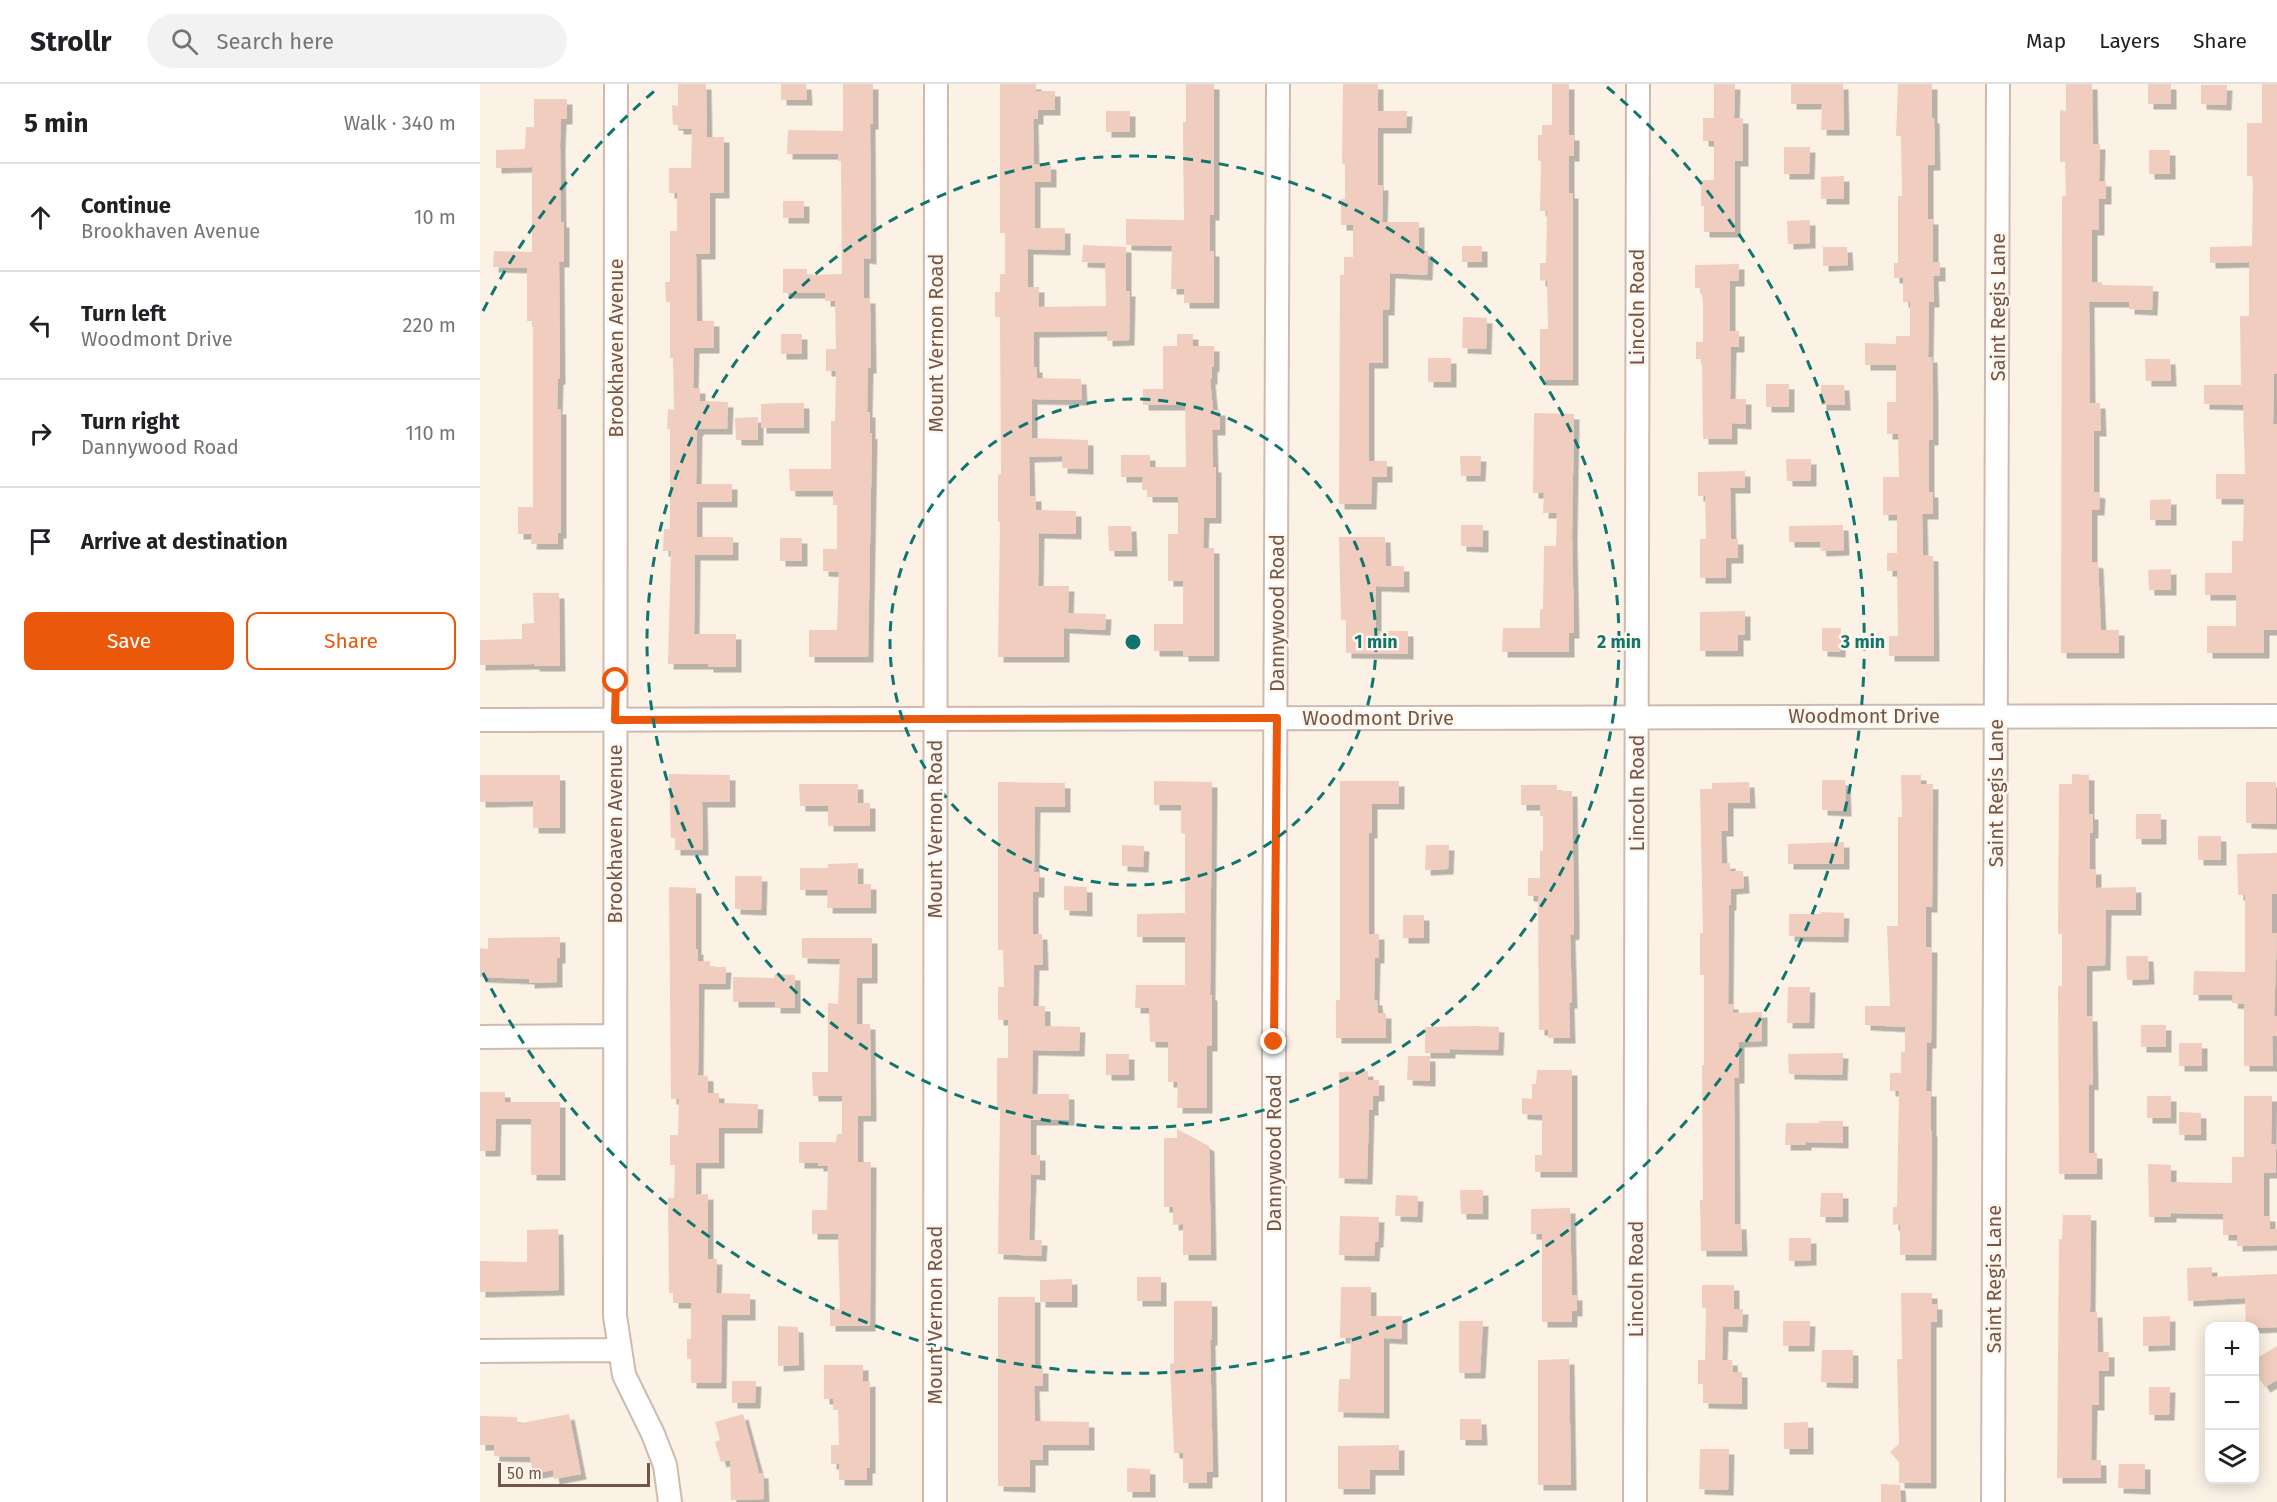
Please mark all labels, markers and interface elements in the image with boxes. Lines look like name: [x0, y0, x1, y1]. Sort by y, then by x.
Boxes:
search box: [147, 14, 567, 68]
text: Strollr: [30, 25, 111, 58]
icon: search: [168, 25, 201, 58]
text: Search here: [216, 28, 334, 55]
text: Map: [2026, 28, 2066, 54]
text: Layers: [2099, 28, 2160, 54]
text: Share: [2193, 28, 2247, 54]
text: 5 min: [24, 108, 88, 139]
text: Walk · 340 m: [344, 111, 456, 135]
text: Continue: [81, 192, 171, 219]
icon: ahead: [24, 201, 57, 234]
text: 10 m: [414, 205, 456, 229]
text: Brookhaven Avenue: [81, 219, 260, 243]
street label: Saint Regis Lane: [1986, 233, 2010, 381]
street label: Lincoln Road: [1625, 248, 1649, 366]
street label: Mount Vernon Road: [924, 254, 948, 432]
street label: Brookhaven Avenue: [604, 258, 628, 438]
text: Turn left: [81, 300, 166, 327]
icon: left: [24, 309, 57, 342]
text: 220 m: [403, 313, 456, 337]
text: Woodmont Drive: [81, 327, 233, 351]
text: Turn right: [81, 408, 180, 435]
icon: right: [24, 417, 57, 450]
text: 110 m: [405, 421, 456, 445]
text: Dannywood Road: [81, 435, 239, 459]
icon: arrive: [24, 525, 57, 558]
text: Arrive at destination: [81, 528, 288, 555]
street label: Dannywood Road: [1265, 534, 1289, 692]
button: Save: [24, 612, 234, 670]
button: Share: [246, 612, 456, 670]
text: 1 min: [1354, 631, 1398, 653]
text: 2 min: [1597, 631, 1641, 653]
text: 3 min: [1840, 631, 1885, 653]
centre of rings: [1123, 632, 1143, 652]
route start: [602, 667, 628, 693]
street label: Woodmont Drive: [1788, 704, 1940, 728]
street label: Woodmont Drive: [1302, 706, 1454, 730]
street label: Saint Regis Lane: [1984, 719, 2008, 867]
street label: Lincoln Road: [1625, 734, 1649, 852]
street label: Mount Vernon Road: [923, 740, 947, 918]
street label: Brookhaven Avenue: [603, 744, 627, 924]
route end: [1260, 1028, 1286, 1054]
street label: Dannywood Road: [1262, 1074, 1286, 1232]
street label: Saint Regis Lane: [1982, 1205, 2006, 1353]
street label: Lincoln Road: [1624, 1220, 1648, 1338]
street label: Mount Vernon Road: [923, 1226, 947, 1404]
map controls: [2205, 1322, 2259, 1484]
button: +: [2205, 1322, 2259, 1376]
button: −: [2205, 1376, 2259, 1430]
button: layers: [2205, 1430, 2259, 1484]
scale bar: [498, 1460, 650, 1488]
text: 50 m: [507, 1464, 542, 1483]

